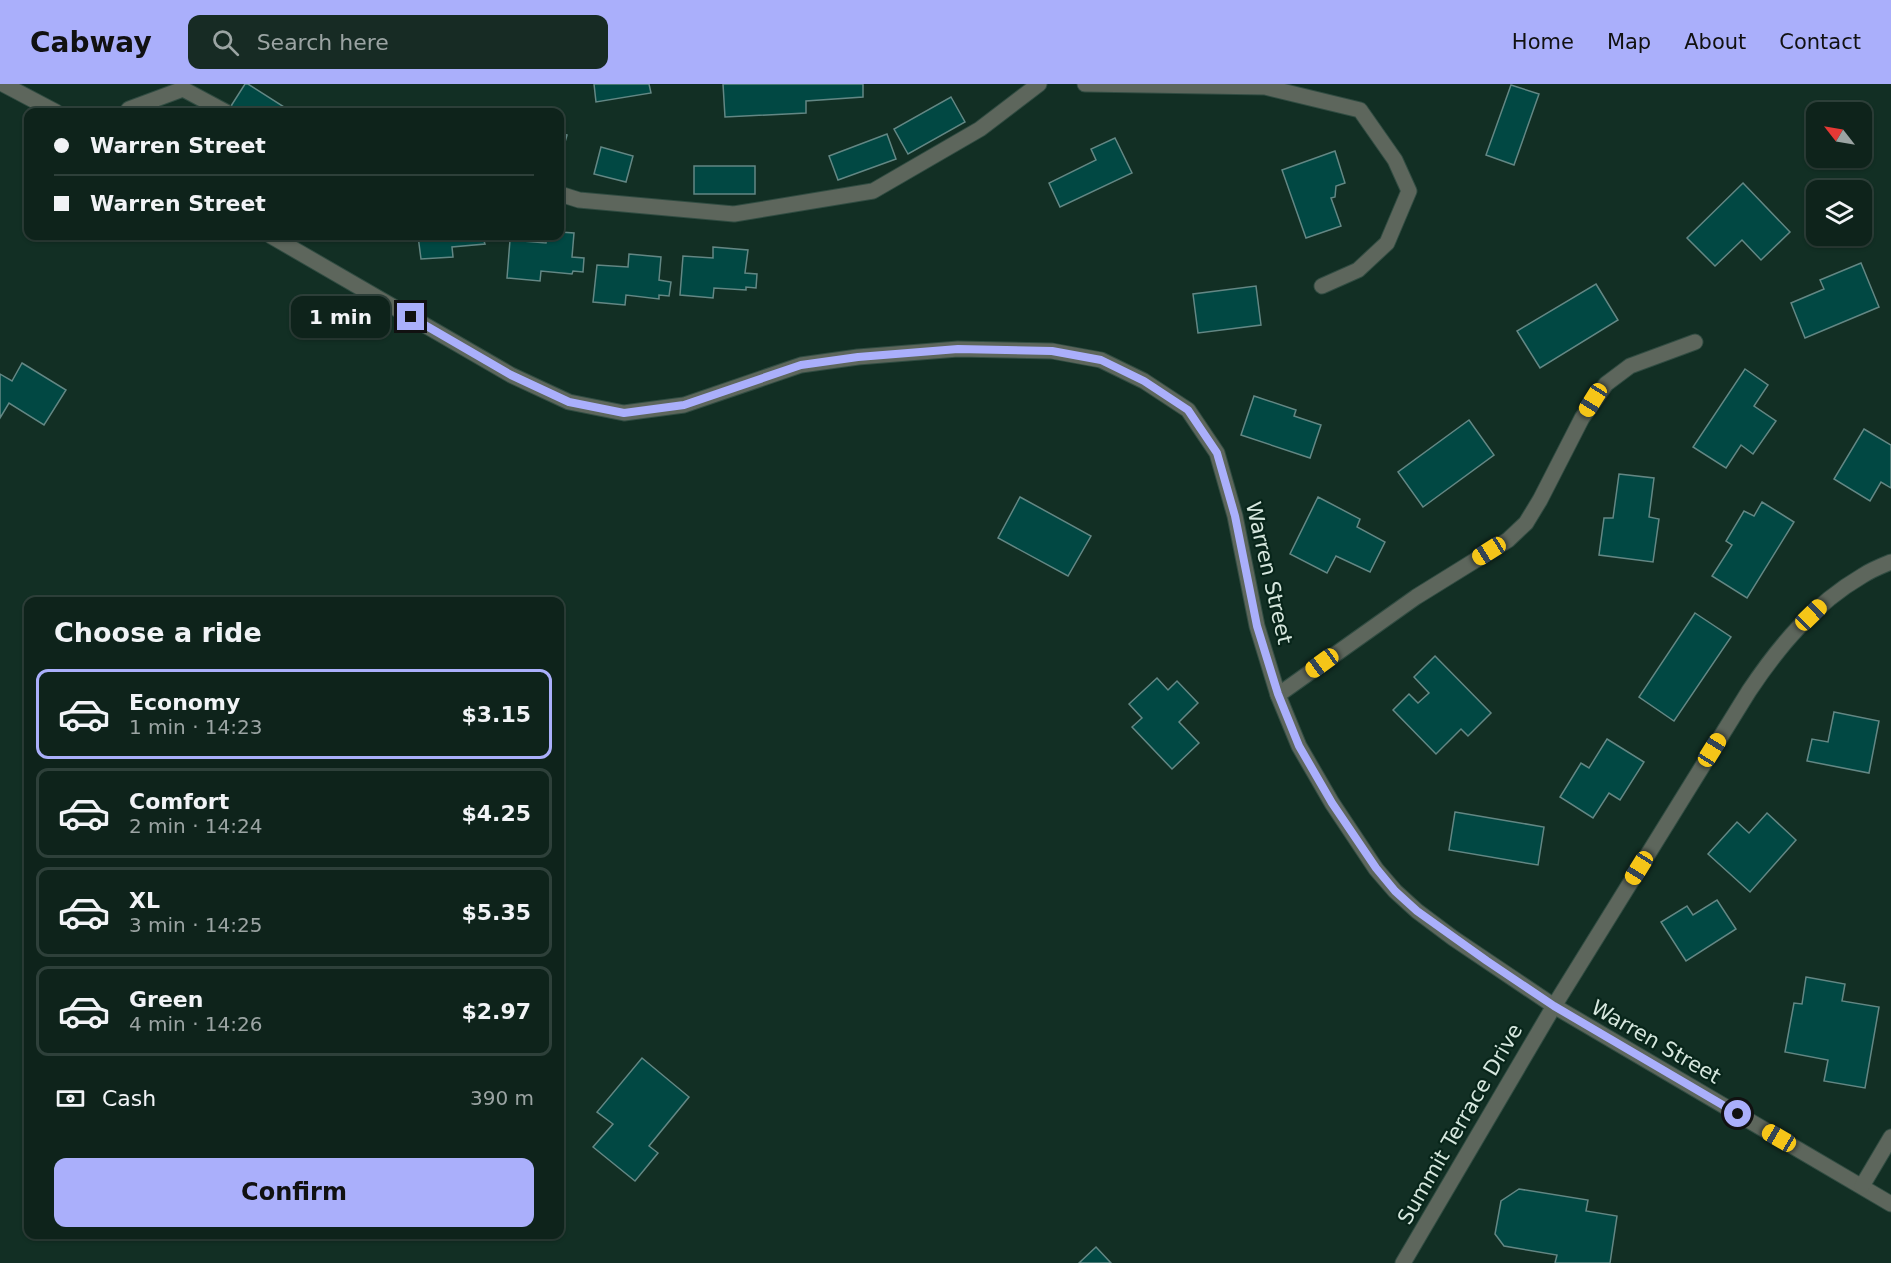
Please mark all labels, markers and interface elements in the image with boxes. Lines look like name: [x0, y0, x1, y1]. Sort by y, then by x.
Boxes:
search box: [188, 15, 608, 69]
text: Cabway: [30, 26, 152, 59]
icon: search: [209, 26, 242, 59]
text: Search here: [257, 30, 389, 55]
text: Home: [1512, 30, 1574, 54]
text: Map: [1607, 30, 1651, 54]
text: About: [1684, 30, 1746, 54]
text: Contact: [1779, 30, 1861, 54]
north arrow: [1806, 102, 1872, 168]
map controls: [1806, 102, 1872, 246]
text: Warren Street: [90, 133, 266, 158]
button: layers: [1806, 180, 1872, 246]
text: Warren Street: [90, 191, 266, 216]
callout: 1 min: [291, 296, 390, 338]
route end: [397, 303, 424, 330]
text: 1 min: [309, 305, 372, 329]
car: [1576, 380, 1610, 420]
street label: Warren Street: [1241, 499, 1297, 647]
car: [1469, 534, 1509, 568]
car: [1792, 596, 1830, 634]
text: Choose a ride: [54, 617, 262, 648]
car: [1302, 645, 1342, 681]
icon: car: [57, 687, 111, 741]
text: Economy: [129, 690, 240, 715]
text: $3.15: [461, 702, 531, 727]
text: 1 min · 14:23: [129, 715, 263, 739]
car: [1695, 730, 1729, 770]
icon: car: [57, 786, 111, 840]
text: Comfort: [129, 789, 229, 814]
text: $4.25: [461, 801, 531, 826]
text: 2 min · 14:24: [129, 814, 263, 838]
car: [1622, 848, 1656, 888]
icon: car: [57, 885, 111, 939]
text: XL: [129, 888, 160, 913]
text: $5.35: [461, 900, 531, 925]
text: 3 min · 14:25: [129, 913, 263, 937]
icon: car: [57, 984, 111, 1038]
text: Green: [129, 987, 203, 1012]
street label: Warren Street: [1587, 995, 1725, 1089]
text: $2.97: [461, 999, 531, 1024]
text: 4 min · 14:26: [129, 1012, 263, 1036]
street label: Summit Terrace Drive: [1393, 1020, 1527, 1228]
icon: cash: [54, 1082, 87, 1115]
text: Cash: [102, 1086, 156, 1111]
text: 390 m: [470, 1086, 534, 1110]
route start: [1724, 1100, 1751, 1127]
car: [1759, 1121, 1799, 1155]
button: Confirm: [54, 1158, 534, 1227]

